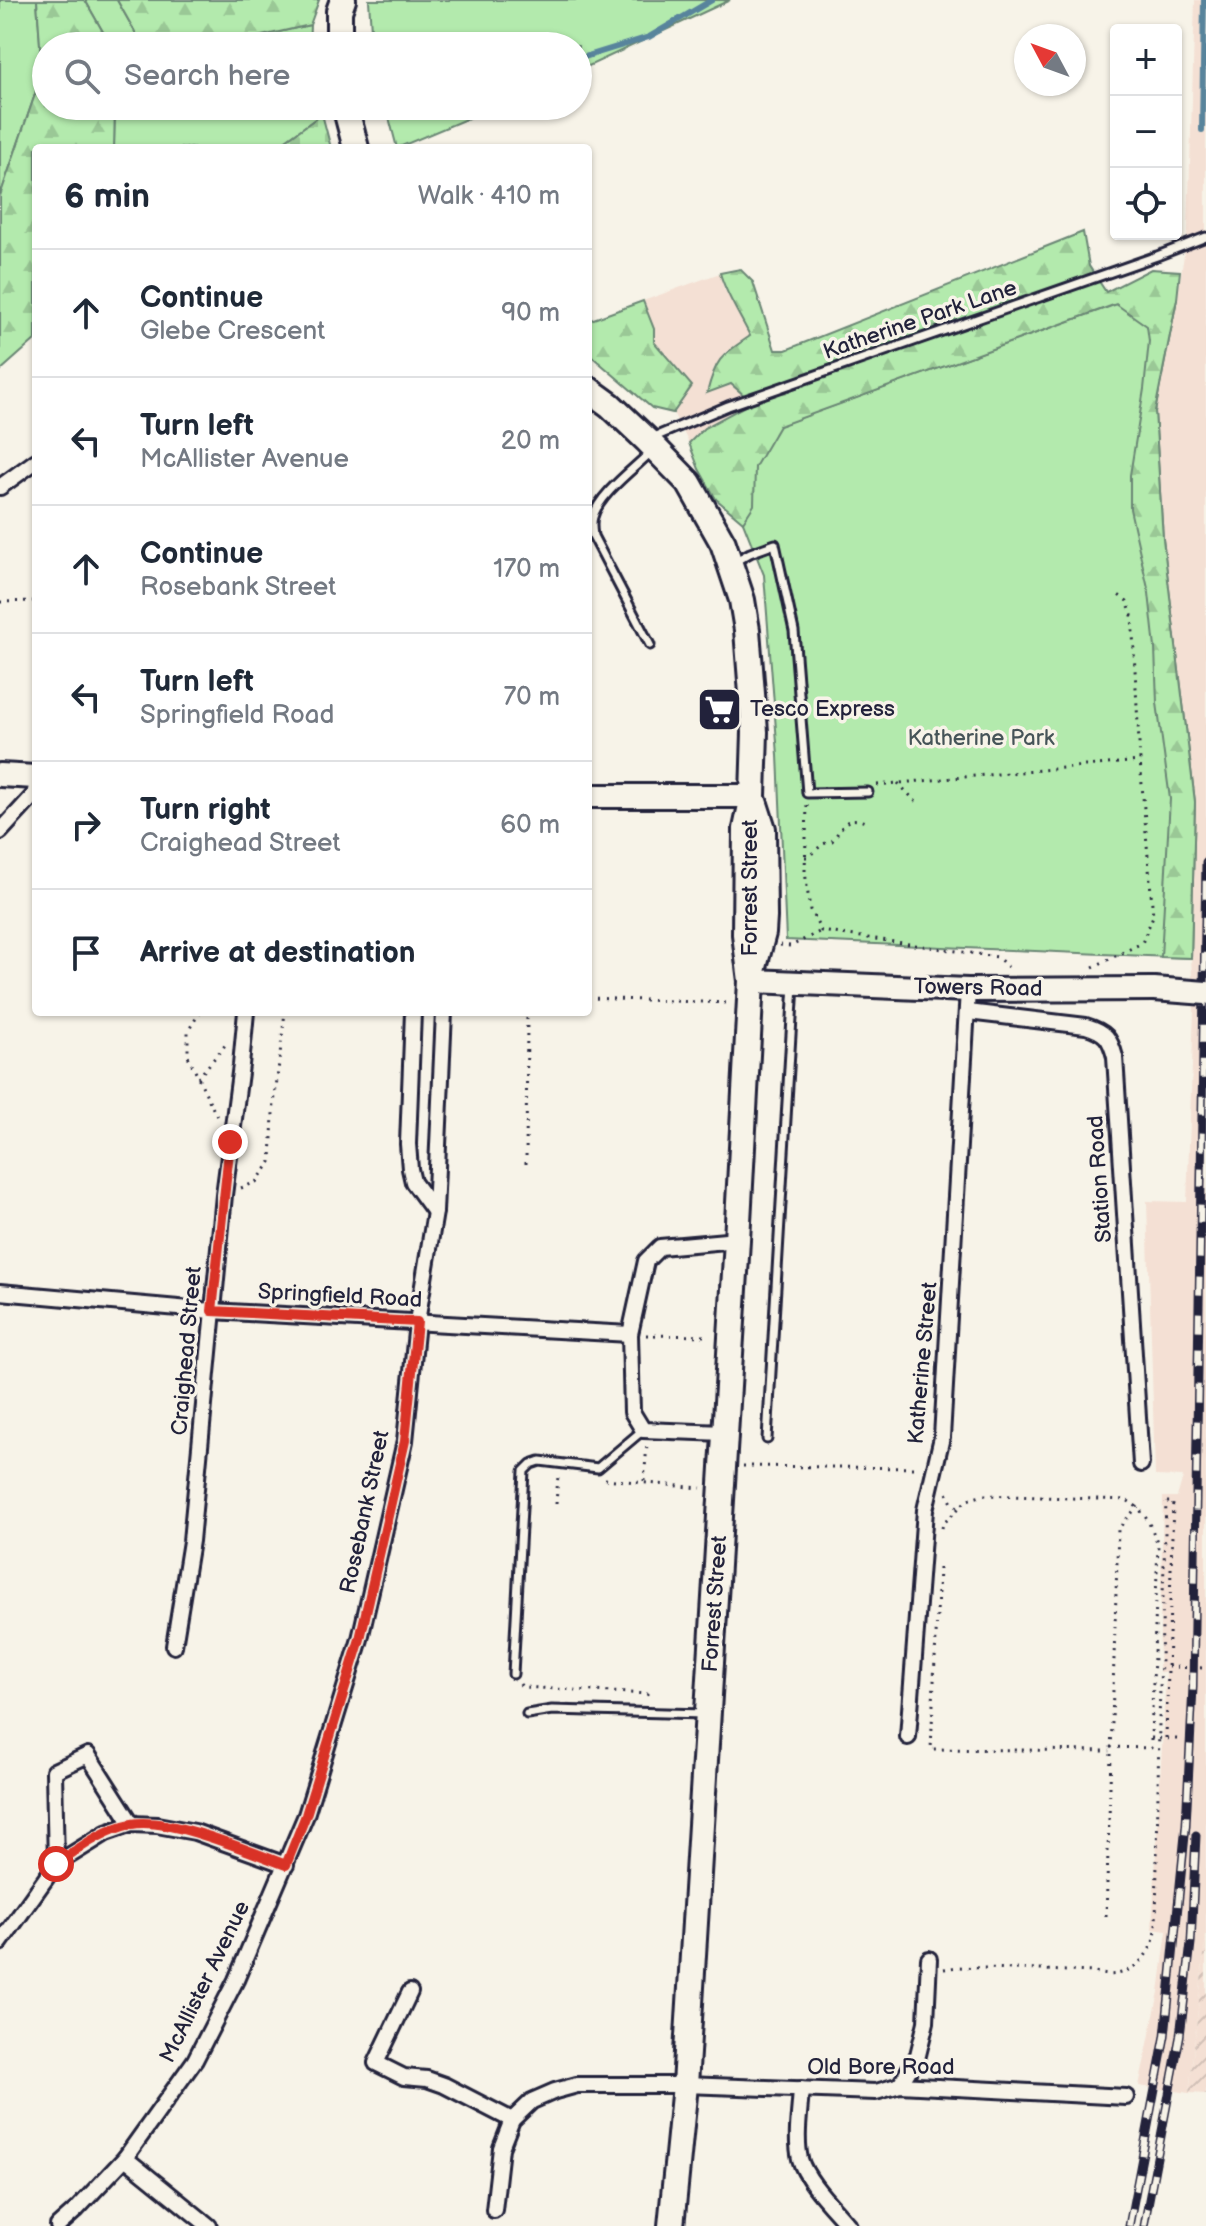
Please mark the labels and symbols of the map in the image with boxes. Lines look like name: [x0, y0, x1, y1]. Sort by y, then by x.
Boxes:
north arrow: [1014, 24, 1086, 96]
street label: Katherine Park Lane: [820, 274, 1020, 366]
supermarket icon: Tesco Express: [695, 685, 743, 733]
place label: Tesco Express: [750, 696, 895, 723]
park label: Katherine Park: [908, 725, 1055, 752]
street label: Forrest Street: [737, 819, 764, 957]
street label: Towers Road: [913, 973, 1043, 1003]
street label: Station Road: [1082, 1114, 1118, 1244]
route end: [212, 1124, 248, 1160]
street label: Craighead Street: [166, 1265, 208, 1437]
street label: Springfield Road: [257, 1278, 423, 1314]
street label: Katherine Street: [902, 1280, 944, 1445]
street label: Rosebank Street: [335, 1428, 396, 1596]
street label: Forrest Street: [697, 1534, 733, 1673]
route start: [38, 1846, 74, 1882]
street label: McAllister Avenue: [154, 1897, 256, 2067]
street label: Old Bore Road: [807, 2054, 955, 2081]

